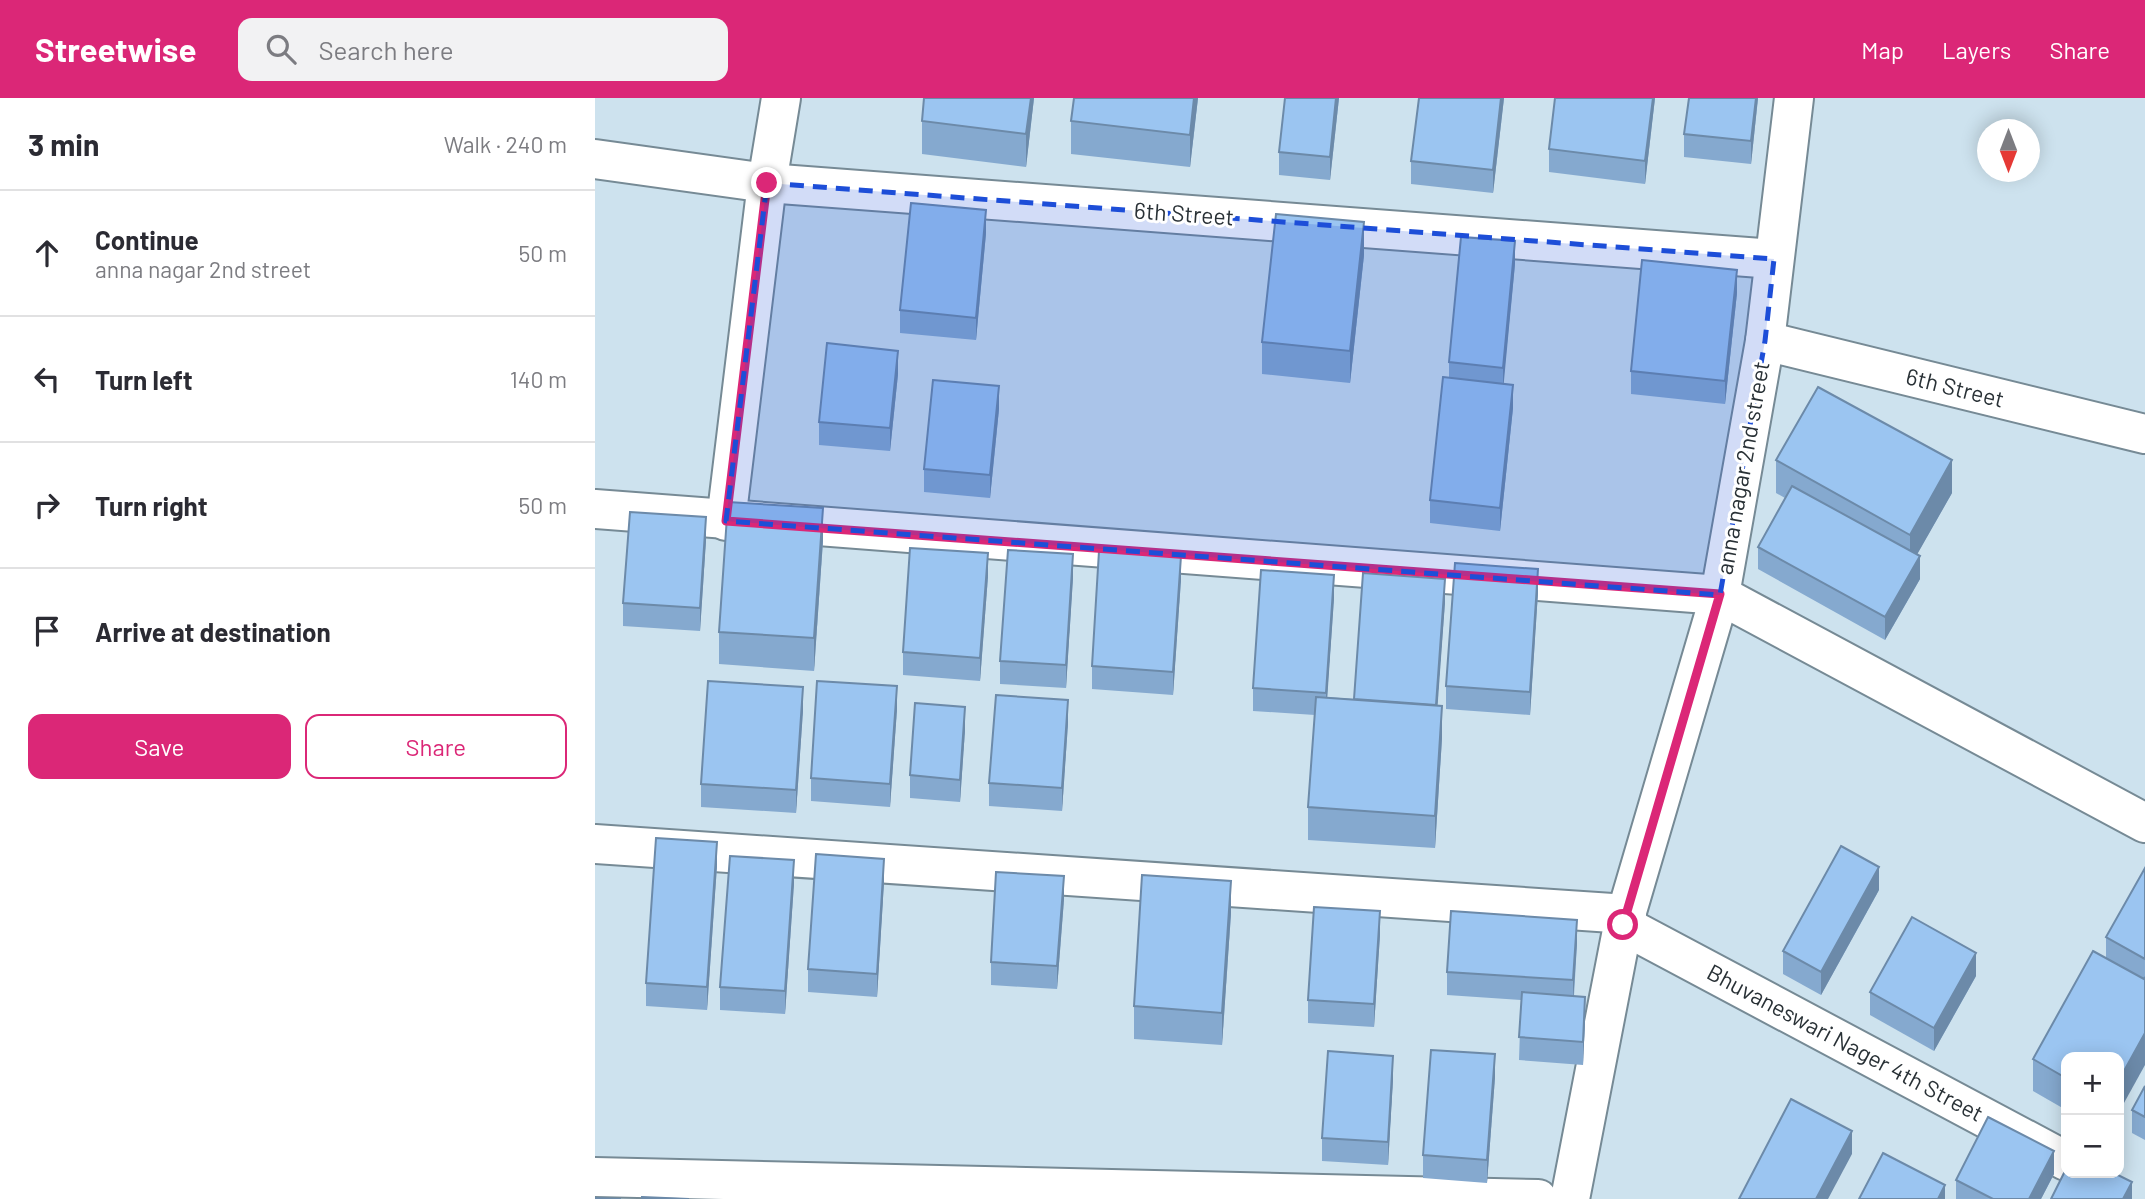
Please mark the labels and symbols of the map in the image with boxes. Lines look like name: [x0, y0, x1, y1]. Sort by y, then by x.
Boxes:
north arrow: [1977, 119, 2040, 182]
route end: [751, 167, 782, 198]
street label: 6th Street: [1133, 196, 1235, 230]
street label: anna nagar 2nd street: [1709, 359, 1775, 577]
street label: 6th Street: [1903, 361, 2007, 413]
route start: [1607, 909, 1638, 940]
street label: Bhuvaneswari Nager 4th Street: [1703, 957, 1988, 1127]

